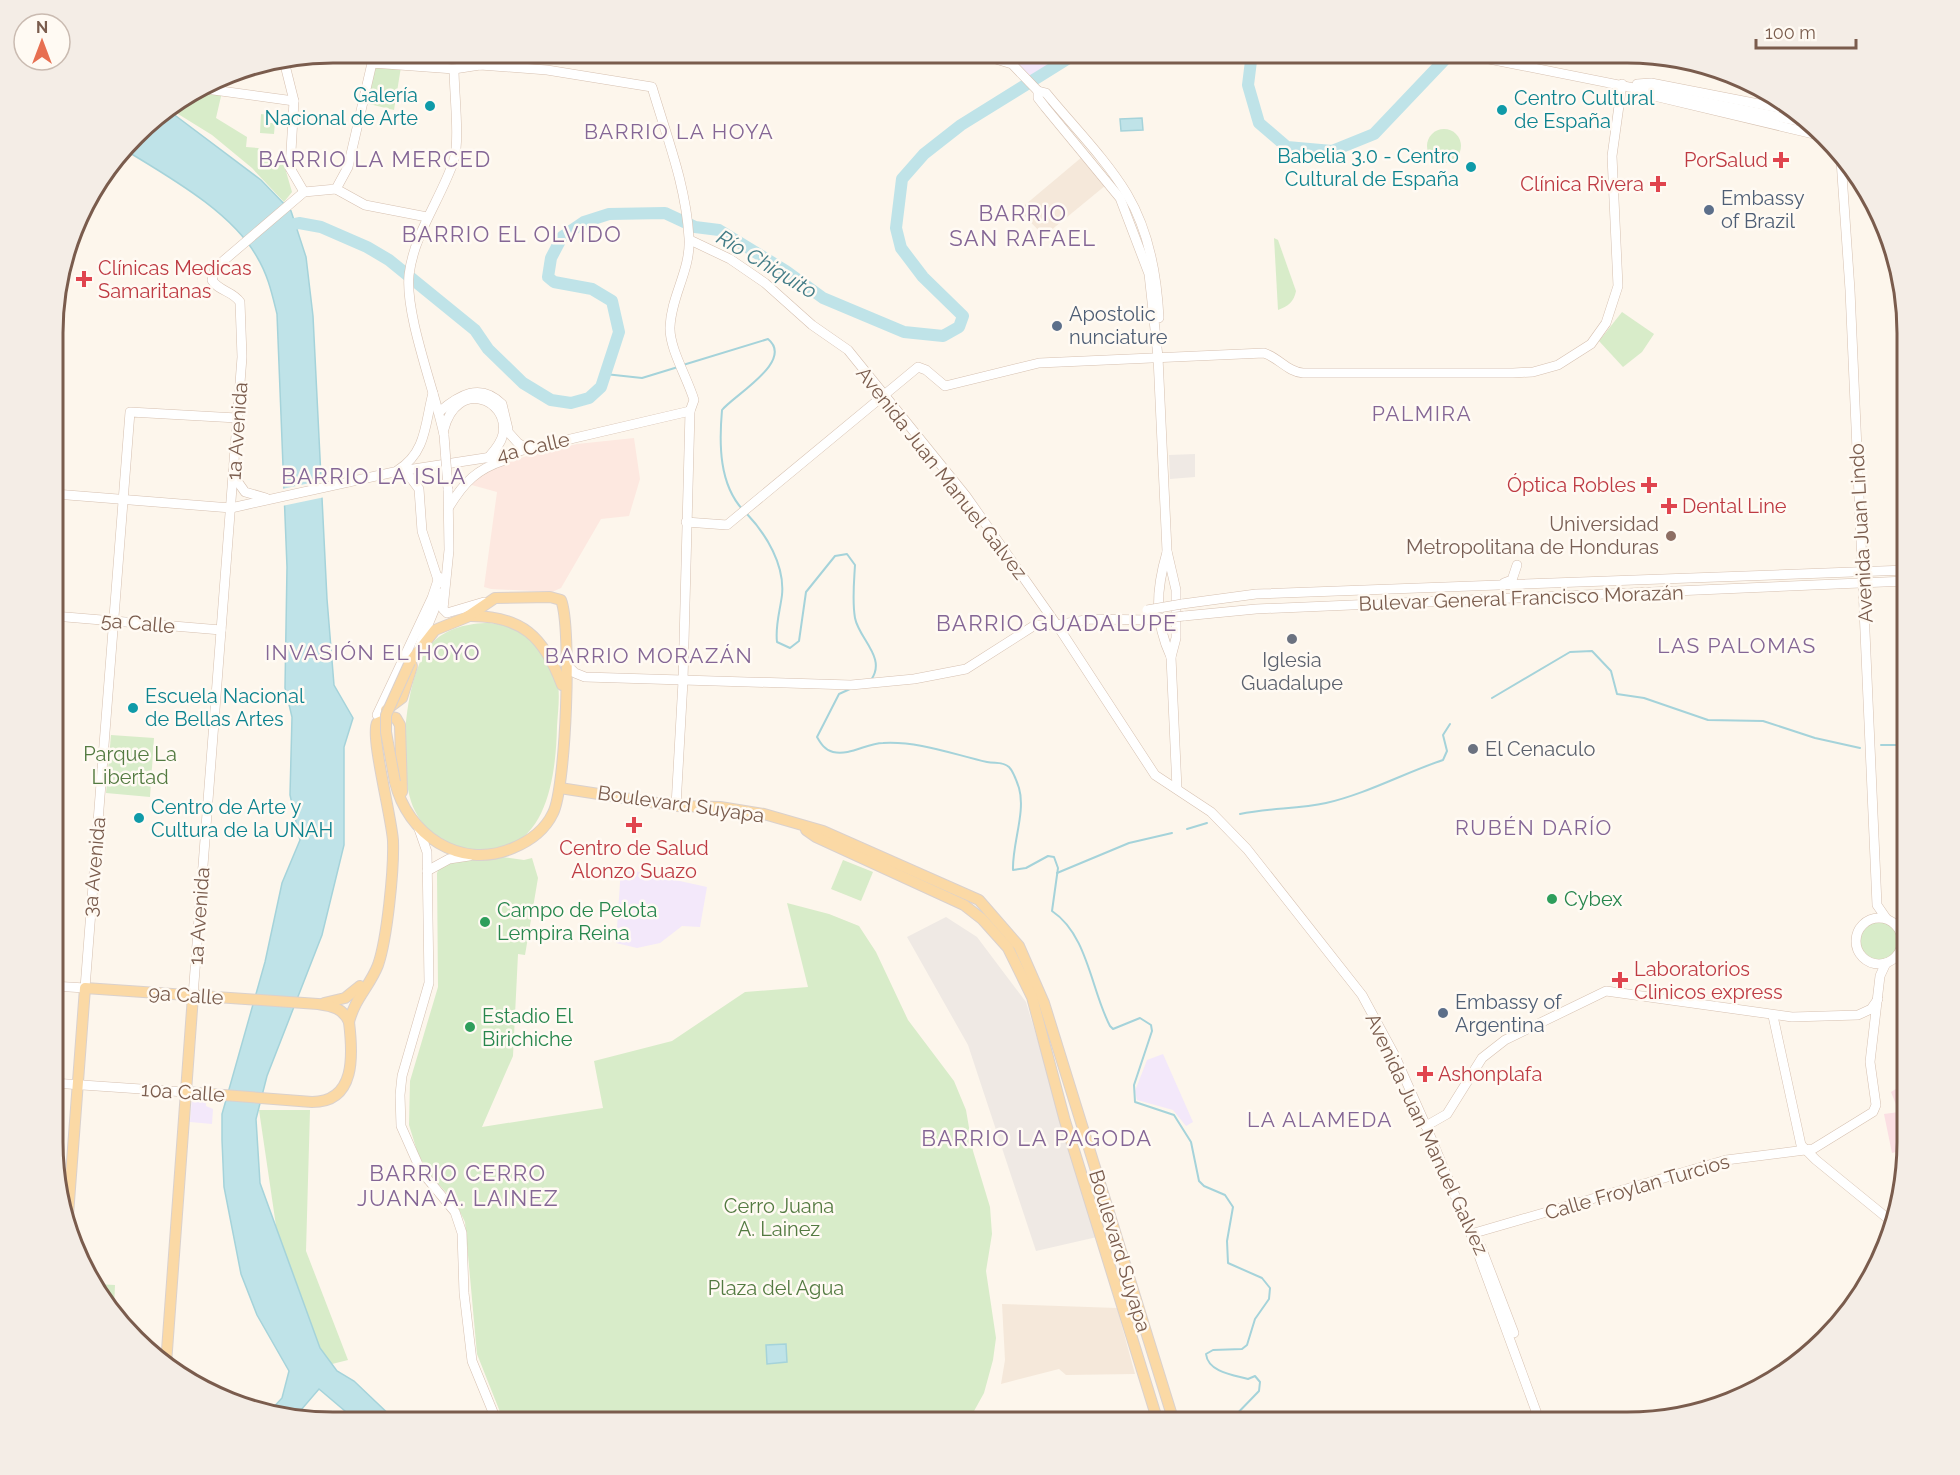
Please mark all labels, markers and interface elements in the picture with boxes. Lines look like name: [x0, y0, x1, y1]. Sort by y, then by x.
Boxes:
north arrow: [12, 12, 72, 72]
scale bar: [1756, 12, 1856, 50]
text: N: [36, 18, 48, 37]
text: 100 m: [1765, 22, 1816, 43]
place label: Galería Nacional de Arte: [265, 83, 418, 130]
place label: Centro Cultural de España: [1514, 86, 1655, 133]
marker: Galería Nacional de Arte: [423, 99, 437, 113]
marker: Centro Cultural de España: [1495, 103, 1509, 117]
district label: BARRIO LA HOYA: [584, 119, 774, 144]
place label: Babelia 3.0 - Centro Cultural de España: [1277, 144, 1459, 191]
district label: BARRIO LA MERCED: [258, 146, 492, 172]
place label: PorSalud: [1684, 148, 1768, 172]
marker: PorSalud: [1772, 151, 1790, 169]
marker: Babelia 3.0 - Centro Cultural de España: [1464, 160, 1478, 174]
place label: Clínica Rivera: [1520, 172, 1644, 196]
marker: Clínica Rivera: [1649, 175, 1667, 193]
place label: Embassy of Brazil: [1721, 186, 1805, 233]
district label: BARRIO SAN RAFAEL: [949, 200, 1097, 251]
marker: Embassy of Brazil: [1702, 203, 1716, 217]
district label: BARRIO EL OLVIDO: [402, 221, 622, 247]
water label: Río Chiquito: [712, 224, 822, 304]
place label: Clínicas Medicas Samaritanas: [98, 256, 252, 303]
marker: Clínicas Medicas Samaritanas: [75, 270, 93, 288]
place label: Apostolic nunciature: [1069, 302, 1168, 349]
marker: Apostolic nunciature: [1050, 319, 1064, 333]
street label: Avenida Juan Manuel Galvez: [851, 362, 1033, 584]
street label: 1a Avenida: [222, 381, 252, 481]
district label: PALMIRA: [1372, 401, 1472, 426]
street label: 4a Calle: [494, 427, 572, 467]
street label: Avenida Juan Lindo: [1844, 442, 1878, 623]
district label: BARRIO LA ISLA: [281, 463, 467, 489]
place label: Óptica Robles: [1507, 473, 1636, 497]
marker: Óptica Robles: [1640, 476, 1658, 494]
place label: Dental Line: [1682, 494, 1787, 518]
marker: Dental Line: [1660, 497, 1678, 515]
place label: Universidad Metropolitana de Honduras: [1406, 512, 1659, 559]
marker: Universidad Metropolitana de Honduras: [1664, 529, 1678, 543]
street label: Bulevar General Francisco Morazán: [1358, 580, 1684, 616]
street label: 5a Calle: [100, 608, 176, 638]
district label: BARRIO GUADALUPE: [936, 610, 1178, 636]
marker: Iglesia Guadalupe: [1285, 632, 1299, 646]
district label: LAS PALOMAS: [1657, 633, 1817, 658]
district label: INVASIÓN EL HOYO: [265, 640, 481, 665]
district label: BARRIO MORAZÁN: [545, 643, 753, 668]
place label: Iglesia Guadalupe: [1241, 648, 1343, 695]
place label: Escuela Nacional de Bellas Artes: [145, 684, 305, 731]
marker: Escuela Nacional de Bellas Artes: [126, 701, 140, 715]
place label: El Cenaculo: [1485, 737, 1595, 761]
park label: Parque La Libertad: [83, 742, 177, 789]
marker: El Cenaculo: [1466, 742, 1480, 756]
street label: Boulevard Suyapa: [596, 780, 766, 828]
place label: Centro de Arte y Cultura de la UNAH: [151, 795, 333, 842]
marker: Centro de Arte y Cultura de la UNAH: [132, 811, 146, 825]
district label: RUBÉN DARÍO: [1455, 815, 1613, 840]
street label: 3a Avenida: [78, 816, 110, 918]
marker: Centro de Salud Alonzo Suazo: [625, 816, 643, 834]
place label: Centro de Salud Alonzo Suazo: [559, 836, 709, 883]
street label: 1a Avenida: [184, 866, 214, 966]
place label: Cybex: [1564, 887, 1622, 911]
marker: Cybex: [1545, 892, 1559, 906]
place label: Campo de Pelota Lempira Reina: [497, 898, 657, 945]
marker: Campo de Pelota Lempira Reina: [478, 915, 492, 929]
place label: Laboratorios Clinicos express: [1634, 957, 1783, 1004]
marker: Laboratorios Clinicos express: [1611, 971, 1629, 989]
street label: 9a Calle: [148, 980, 224, 1010]
place label: Embassy of Argentina: [1455, 990, 1563, 1037]
place label: Estadio El Birichiche: [482, 1004, 573, 1051]
marker: Embassy of Argentina: [1436, 1006, 1450, 1020]
street label: Avenida Juan Manuel Galvez: [1360, 1010, 1494, 1259]
marker: Estadio El Birichiche: [463, 1020, 477, 1034]
place label: Ashonplafa: [1438, 1062, 1542, 1086]
marker: Ashonplafa: [1416, 1065, 1434, 1083]
street label: 10a Calle: [140, 1077, 226, 1107]
district label: LA ALAMEDA: [1247, 1107, 1393, 1132]
district label: BARRIO LA PAGODA: [921, 1125, 1153, 1151]
street label: Calle Froylan Turcios: [1542, 1149, 1732, 1225]
district label: BARRIO CERRO JUANA A. LAINEZ: [357, 1160, 559, 1211]
street label: Boulevard Suyapa: [1084, 1167, 1156, 1335]
park label: Cerro Juana A. Lainez: [724, 1194, 834, 1241]
park label: Plaza del Agua: [708, 1276, 844, 1300]

